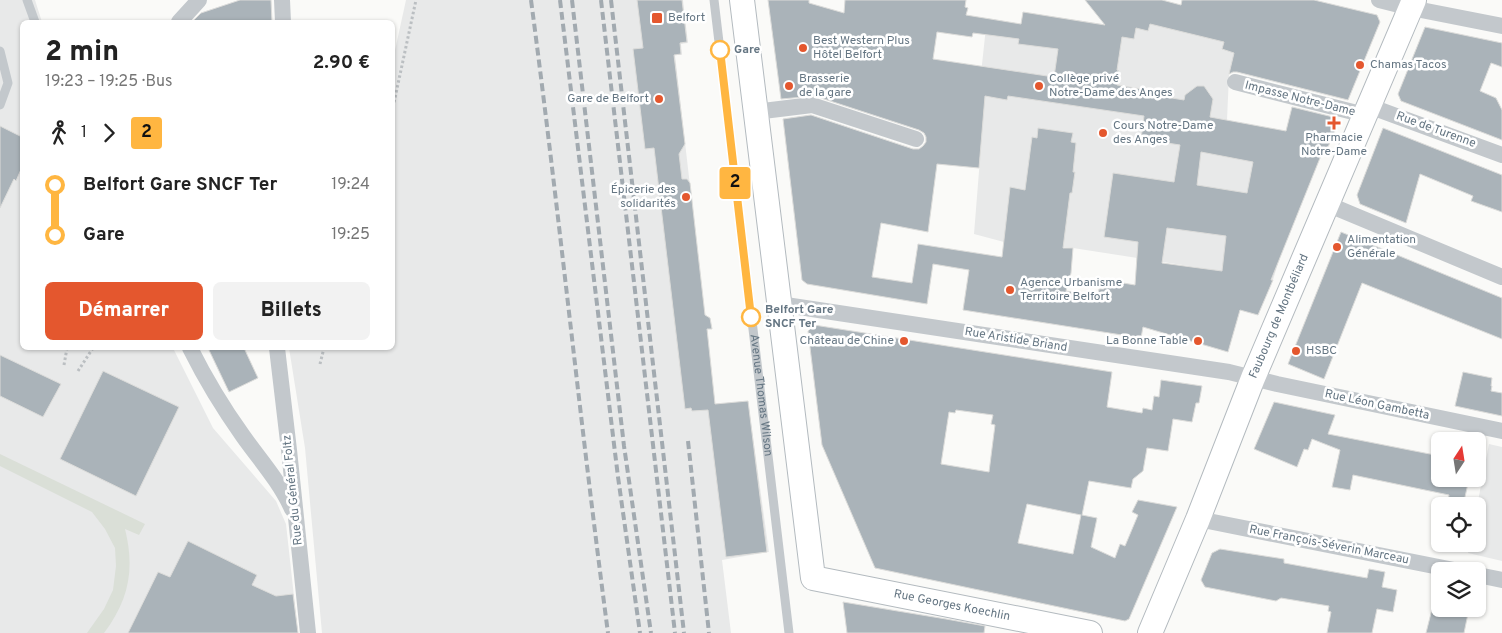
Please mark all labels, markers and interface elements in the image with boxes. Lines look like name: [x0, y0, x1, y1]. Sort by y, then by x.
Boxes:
place label: Belfort: [668, 10, 705, 26]
marker: Belfort: [650, 11, 664, 25]
place label: Best Western Plus Hôtel Belfort: [813, 33, 910, 63]
text: 2 min: [45, 35, 119, 71]
marker: Gare: [710, 40, 730, 60]
place label: Gare: [734, 42, 761, 58]
marker: Best Western Plus Hôtel Belfort: [797, 42, 809, 54]
text: 2.90 €: [313, 51, 370, 75]
place label: Chamas Tacos: [1370, 57, 1447, 73]
marker: Chamas Tacos: [1354, 59, 1366, 71]
place label: Brasserie de la gare: [799, 71, 851, 101]
place label: Collège privé Notre-Dame des Anges: [1049, 71, 1173, 101]
text: 19:23 – 19:25 · Bus: [45, 72, 173, 92]
street label: Impasse Notre-Dame: [1243, 78, 1357, 120]
marker: Brasserie de la gare: [783, 80, 795, 92]
marker: Collège privé Notre-Dame des Anges: [1033, 80, 1045, 92]
place label: Gare de Belfort: [567, 91, 649, 107]
marker: Gare de Belfort: [653, 93, 665, 105]
street label: Rue de Turenne: [1394, 108, 1478, 152]
marker: Pharmacie Notre-Dame: [1328, 117, 1340, 129]
place label: Cours Notre-Dame des Anges: [1113, 118, 1213, 148]
icon: walk: [45, 119, 73, 147]
icon: forward: [95, 119, 123, 147]
text: 2: [141, 121, 152, 144]
text: 1: [81, 123, 87, 143]
marker: Cours Notre-Dame des Anges: [1097, 127, 1109, 139]
place label: Pharmacie Notre-Dame: [1301, 130, 1367, 160]
line badge: 2: [719, 167, 751, 199]
text: 2: [729, 171, 741, 194]
text: Belfort Gare SNCF Ter: [83, 173, 277, 197]
text: 19:24: [331, 175, 370, 195]
place label: Épicerie des solidarités: [611, 182, 676, 212]
marker: Épicerie des solidarités: [680, 191, 692, 203]
text: Gare: [83, 223, 125, 247]
text: 19:25: [331, 225, 370, 245]
place label: Alimentation Générale: [1347, 232, 1416, 262]
marker: Alimentation Générale: [1331, 241, 1343, 253]
street label: Faubourg de Montbéliard: [1246, 252, 1313, 381]
place label: Agence Urbanisme Territoire Belfort: [1020, 275, 1122, 305]
button: Démarrer: [45, 282, 203, 340]
button: Billets: [213, 282, 370, 340]
marker: Agence Urbanisme Territoire Belfort: [1004, 284, 1016, 296]
place label: Belfort Gare SNCF Ter: [765, 302, 834, 332]
marker: Belfort Gare SNCF Ter: [741, 307, 761, 327]
street label: Rue Aristide Briand: [964, 324, 1068, 356]
street label: Avenue Thomas Wilson: [746, 333, 776, 457]
place label: Château de Chine: [799, 333, 894, 349]
place label: La Bonne Table: [1106, 333, 1188, 349]
marker: Château de Chine: [898, 335, 910, 347]
marker: La Bonne Table: [1192, 335, 1204, 347]
place label: HSBC: [1306, 343, 1337, 359]
marker: HSBC: [1290, 345, 1302, 357]
street label: Rue Léon Gambetta: [1323, 386, 1431, 424]
north arrow: [1431, 432, 1486, 488]
map controls: [1431, 432, 1486, 617]
street label: Rue du Général Foltz: [279, 434, 307, 546]
button: locate: [1431, 497, 1486, 552]
street label: Rue François-Séverin Marceau: [1248, 522, 1410, 568]
button: layers: [1431, 562, 1486, 617]
street label: Rue Georges Koechlin: [892, 586, 1012, 625]

